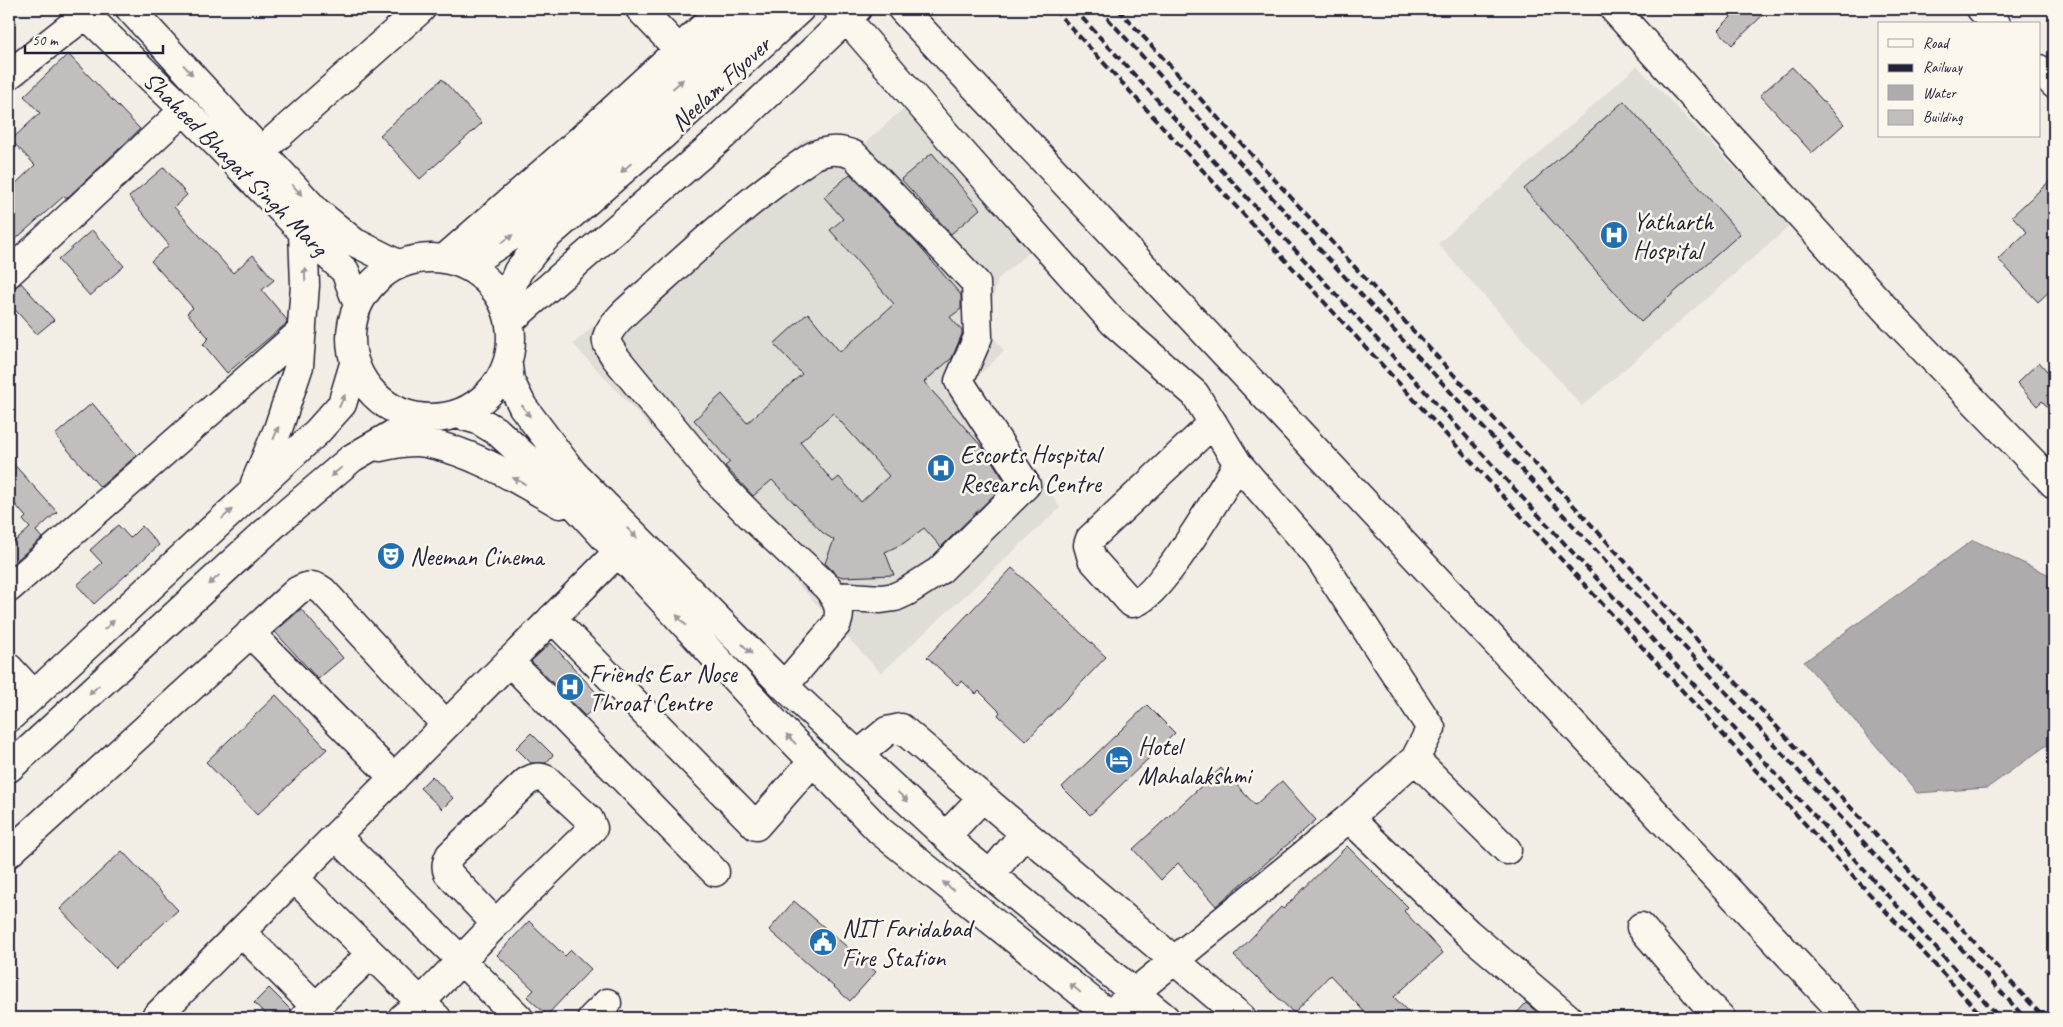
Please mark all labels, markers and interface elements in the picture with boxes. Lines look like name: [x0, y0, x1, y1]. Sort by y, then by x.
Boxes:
scale bar: [25, 22, 162, 54]
legend: [1878, 22, 2040, 138]
street label: Neelam Flyover: [664, 28, 779, 138]
text: 50 m: [32, 31, 59, 50]
text: Road: [1923, 34, 1950, 53]
text: Railway: [1923, 58, 1964, 77]
one-way arrow: [182, 63, 193, 76]
street label: Shaheed Bhagat Singh Marg: [136, 65, 336, 264]
one-way arrow: [672, 78, 684, 90]
text: Water: [1923, 84, 1957, 103]
text: Building: [1923, 108, 1963, 127]
one-way arrow: [620, 162, 632, 174]
one-way arrow: [291, 184, 303, 196]
place label: Yatharth Hospital: [1633, 206, 1715, 267]
hospital icon: Yatharth Hospital: [1599, 220, 1629, 250]
one-way arrow: [501, 234, 514, 244]
one-way arrow: [300, 266, 308, 282]
one-way arrow: [338, 393, 347, 408]
one-way arrow: [521, 404, 531, 417]
one-way arrow: [273, 425, 281, 440]
place label: Escorts Hospital Research Centre: [960, 439, 1105, 500]
hospital icon: Escorts Hospital Research Centre: [926, 453, 956, 483]
one-way arrow: [329, 467, 342, 478]
one-way arrow: [511, 477, 526, 485]
one-way arrow: [221, 508, 233, 520]
one-way arrow: [626, 527, 638, 539]
theatre icon: Neeman Cinema: [376, 541, 406, 571]
place label: Neeman Cinema: [410, 541, 546, 573]
one-way arrow: [208, 574, 220, 586]
one-way arrow: [675, 615, 687, 627]
one-way arrow: [102, 619, 114, 631]
one-way arrow: [740, 643, 752, 655]
place label: Friends Ear Nose Throat Centre: [589, 658, 739, 719]
hospital icon: Friends Ear Nose Throat Centre: [555, 672, 585, 702]
one-way arrow: [89, 684, 101, 696]
place label: Hotel Mahalakshmi: [1138, 731, 1254, 792]
one-way arrow: [785, 734, 797, 746]
hotel icon: Hotel Mahalakshmi: [1104, 745, 1134, 775]
one-way arrow: [896, 791, 908, 803]
one-way arrow: [942, 880, 955, 891]
place label: NIT Faridabad Fire Station: [842, 913, 976, 974]
public building icon: NIT Faridabad Fire Station: [808, 927, 838, 957]
one-way arrow: [1069, 982, 1082, 993]

